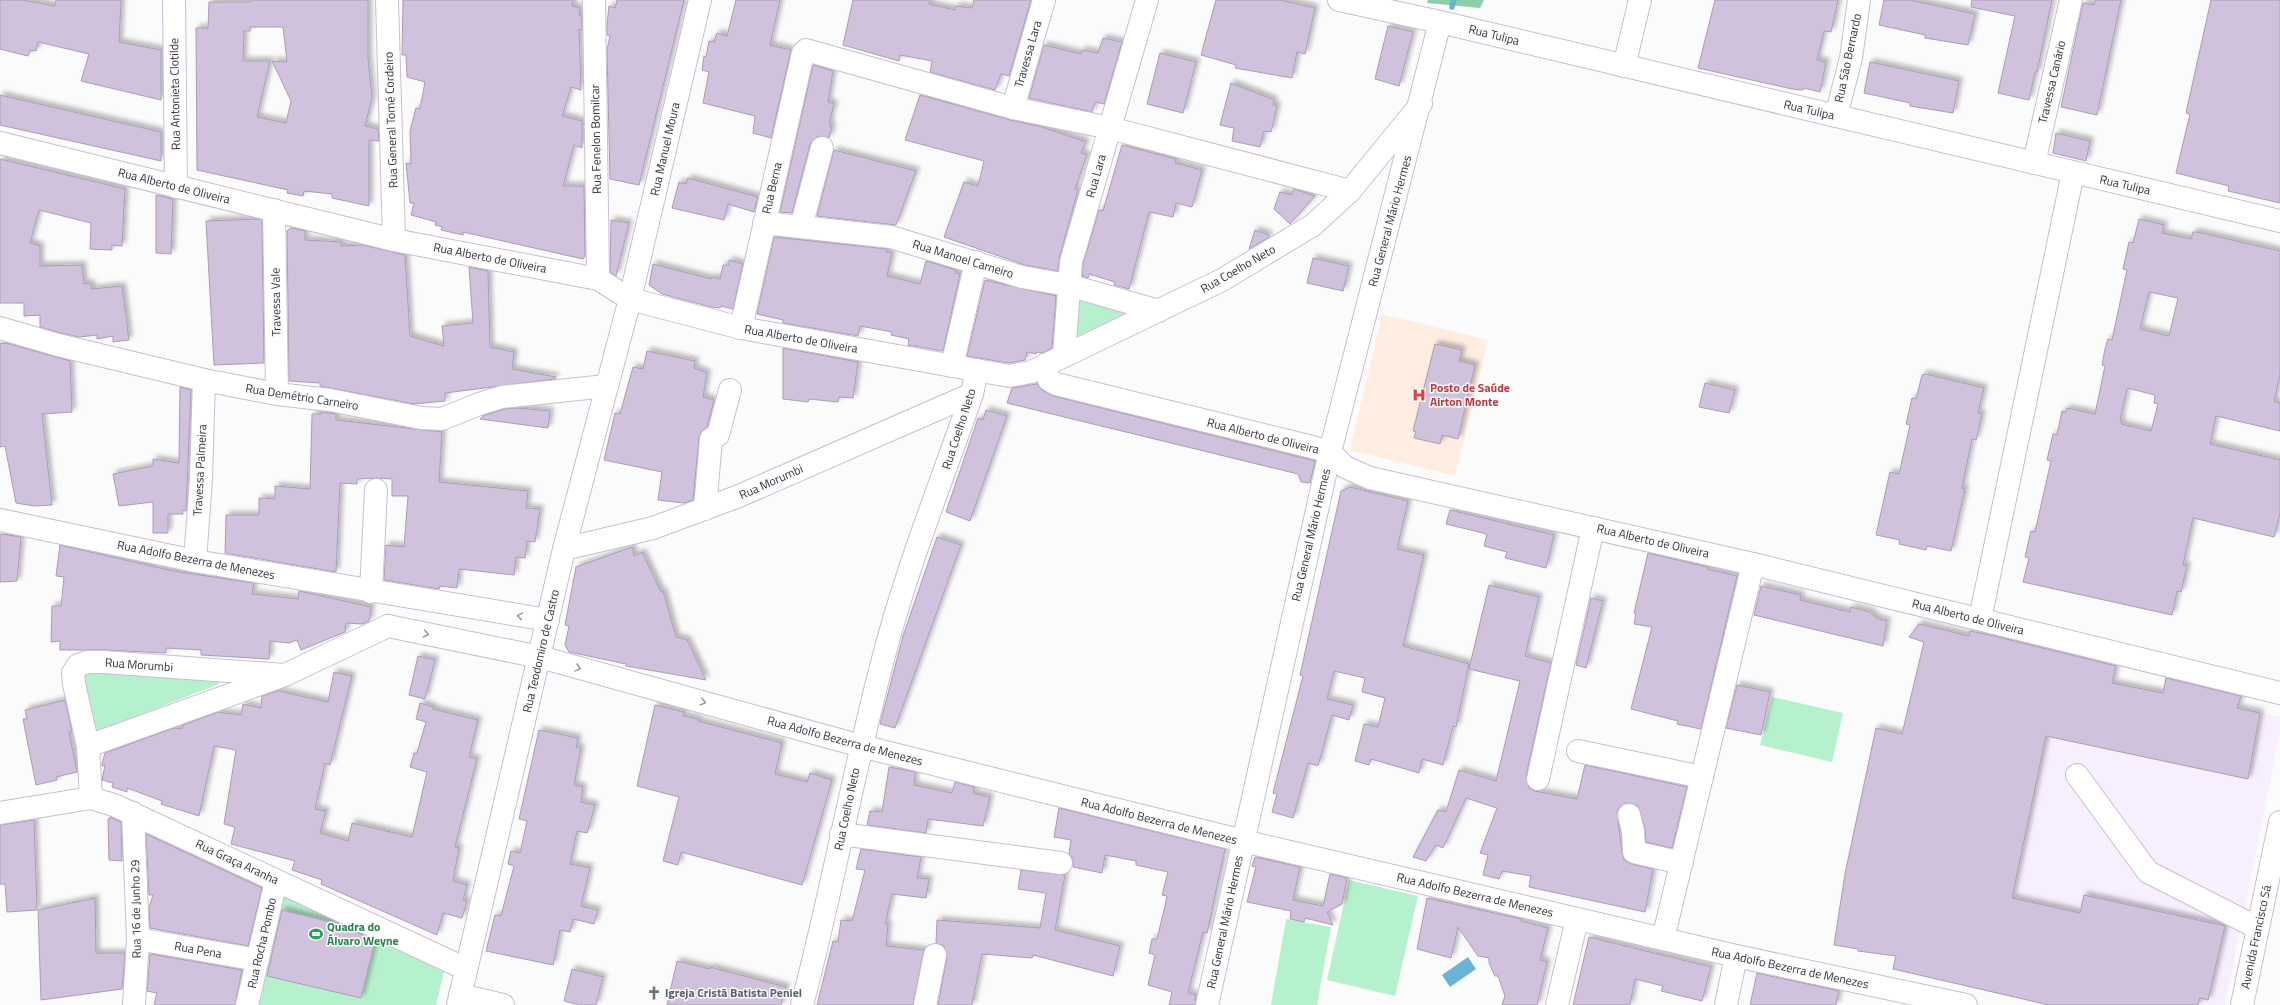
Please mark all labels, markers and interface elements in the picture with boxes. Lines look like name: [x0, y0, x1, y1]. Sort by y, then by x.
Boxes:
street label: Rua São Bernardo: [1829, 12, 1866, 104]
street label: Travessa Lara: [1009, 18, 1046, 90]
street label: Rua Tulipa: [1467, 19, 1522, 50]
street label: Rua Antonieta Clotilde: [164, 38, 185, 150]
street label: Travessa Canário: [2033, 38, 2070, 125]
street label: Rua General Tomé Cordeiro: [379, 52, 402, 188]
street label: Rua Fenelon Bomilcar: [585, 84, 606, 194]
street label: Rua Tulipa: [1782, 94, 1836, 125]
street label: Rua Manuel Moura: [644, 100, 685, 198]
street label: Rua Lara: [1080, 152, 1111, 200]
street label: Rua General Mário Hermes: [1363, 152, 1416, 289]
street label: Rua Berna: [756, 160, 787, 216]
street label: Rua Alberto de Oliveira: [116, 162, 232, 209]
street label: Rua Tulipa: [2098, 169, 2152, 200]
street label: Rua Manoel Carneiro: [910, 234, 1016, 283]
street label: Rua Alberto de Oliveira: [432, 237, 548, 278]
street label: Rua Coelho Neto: [1197, 239, 1279, 298]
street label: Travessa Vale: [265, 268, 286, 336]
street label: Rua Alberto de Oliveira: [743, 319, 859, 358]
street label: Rua Demétrio Carneiro: [244, 378, 360, 415]
place label: Posto de Saúde Airton Monte: [1430, 378, 1510, 411]
street label: Rua Coelho Neto: [937, 386, 981, 472]
hospital icon: Posto de Saúde Airton Monte: [1411, 387, 1427, 403]
street label: Rua Alberto de Oliveira: [1205, 412, 1321, 459]
street label: Travessa Palmeira: [188, 424, 211, 516]
street label: Rua Morumbi: [736, 459, 806, 504]
street label: Rua General Mário Hermes: [1286, 466, 1335, 603]
street label: Rua Alberto de Oliveira: [1595, 518, 1711, 563]
street label: Rua Adolfo Bezerra de Menezes: [116, 535, 277, 584]
street label: Rua Teodomiro de Castro: [517, 587, 564, 714]
street label: Rua Alberto de Oliveira: [1910, 593, 2026, 640]
one-way arrow: [517, 612, 523, 621]
one-way arrow: [423, 629, 429, 638]
street label: Rua Morumbi: [104, 653, 174, 676]
one-way arrow: [574, 663, 581, 672]
one-way arrow: [700, 698, 706, 706]
street label: Rua Adolfo Bezerra de Menezes: [765, 711, 925, 771]
street label: Rua Coelho Neto: [828, 766, 865, 852]
street label: Rua Adolfo Bezerra de Menezes: [1079, 792, 1240, 849]
street label: Rua Graça Aranha: [192, 834, 282, 889]
street label: Rua General Mário Hermes: [1201, 853, 1248, 990]
street label: Rua 16 de Junho 29: [125, 859, 146, 958]
street label: Rua Adolfo Bezerra de Menezes: [1395, 867, 1556, 922]
street label: Avenida Francisco Sá: [2235, 883, 2276, 990]
street label: Rua Rocha Pombo: [242, 896, 281, 990]
place label: Quadra do Álvaro Weyne: [327, 917, 399, 950]
sports icon: Quadra do Álvaro Weyne: [308, 926, 324, 942]
street label: Rua Pena: [173, 936, 223, 963]
street label: Rua Adolfo Bezerra de Menezes: [1710, 942, 1871, 994]
place label: Igreja Cristã Batista Peniel: [665, 983, 802, 1002]
church icon: Igreja Cristã Batista Peniel: [646, 985, 662, 1001]

